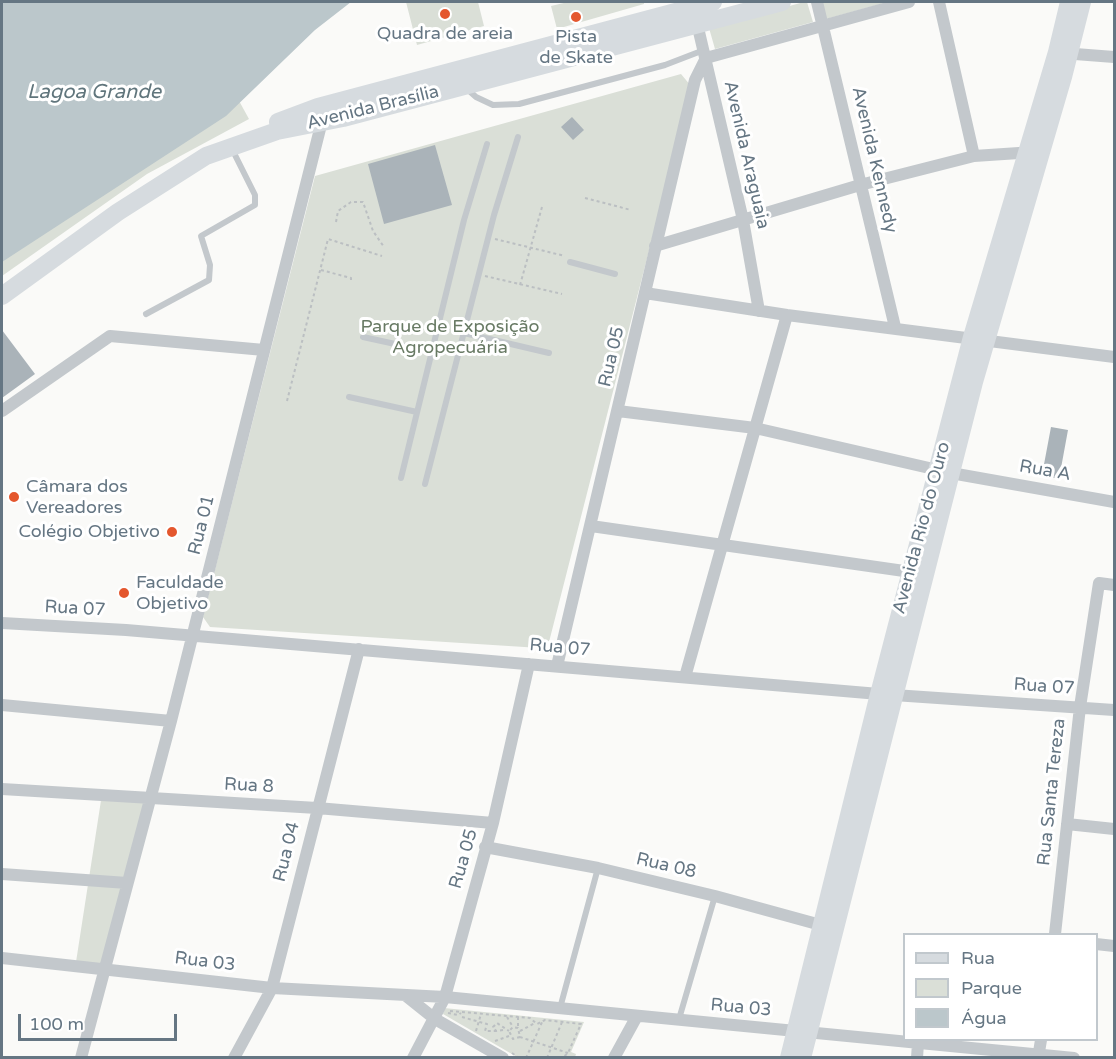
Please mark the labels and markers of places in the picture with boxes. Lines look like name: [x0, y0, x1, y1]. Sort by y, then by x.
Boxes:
marker: Quadra de areia: [438, 7, 452, 21]
marker: Pista de Skate: [569, 10, 583, 24]
place label: Quadra de areia: [377, 23, 513, 45]
place label: Pista de Skate: [539, 26, 613, 68]
place label: Câmara dos Vereadores: [26, 476, 128, 518]
marker: Câmara dos Vereadores: [7, 490, 21, 504]
place label: Colégio Objetivo: [18, 521, 160, 543]
marker: Colégio Objetivo: [165, 525, 179, 539]
place label: Faculdade Objetivo: [136, 572, 224, 614]
marker: Faculdade Objetivo: [117, 586, 131, 600]

